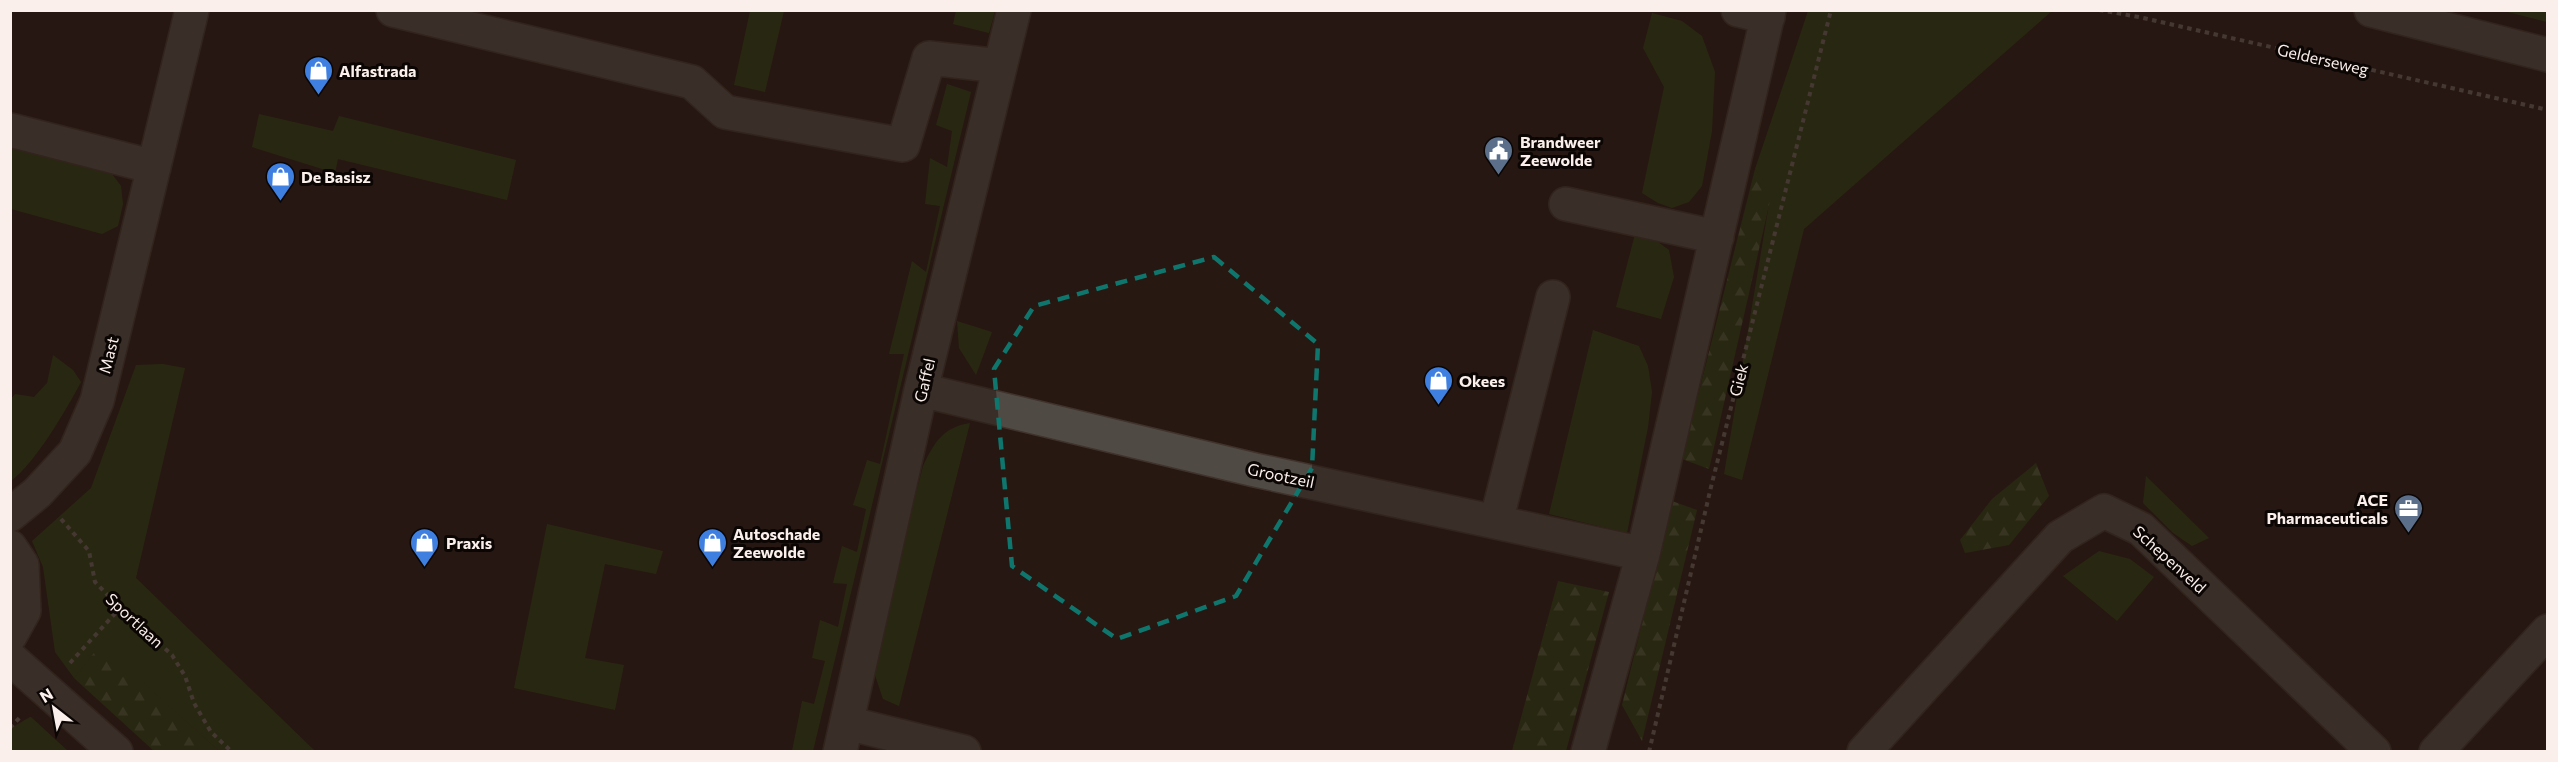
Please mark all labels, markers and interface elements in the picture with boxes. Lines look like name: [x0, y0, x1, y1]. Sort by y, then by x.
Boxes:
street label: Gelderseweg: [2275, 39, 2371, 79]
shop icon: Alfastrada: [302, 54, 334, 96]
place label: Alfastrada: [339, 61, 416, 80]
place label: Brandweer Zeewolde: [1520, 132, 1601, 169]
public building icon: Brandweer Zeewolde: [1483, 134, 1515, 176]
shop icon: De Basisz: [264, 160, 296, 202]
place label: De Basisz: [301, 167, 371, 186]
street label: Mast: [94, 334, 122, 375]
street label: Gaffel: [910, 356, 938, 404]
street label: Giek: [1725, 361, 1751, 398]
shop icon: Okees: [1422, 364, 1454, 406]
place label: Okees: [1459, 371, 1505, 390]
street label: Grootzeil: [1246, 459, 1316, 491]
place label: ACE Pharmaceuticals: [2266, 490, 2388, 527]
office icon: ACE Pharmaceuticals: [2393, 492, 2425, 534]
street label: Schepenveld: [2130, 521, 2210, 597]
place label: Autoschade Zeewolde: [733, 524, 820, 561]
shop icon: Praxis: [409, 526, 441, 568]
shop icon: Autoschade Zeewolde: [696, 526, 728, 568]
place label: Praxis: [446, 533, 492, 552]
street label: Sportlaan: [102, 589, 168, 651]
north arrow: [24, 678, 84, 738]
text: N: [36, 683, 56, 706]

